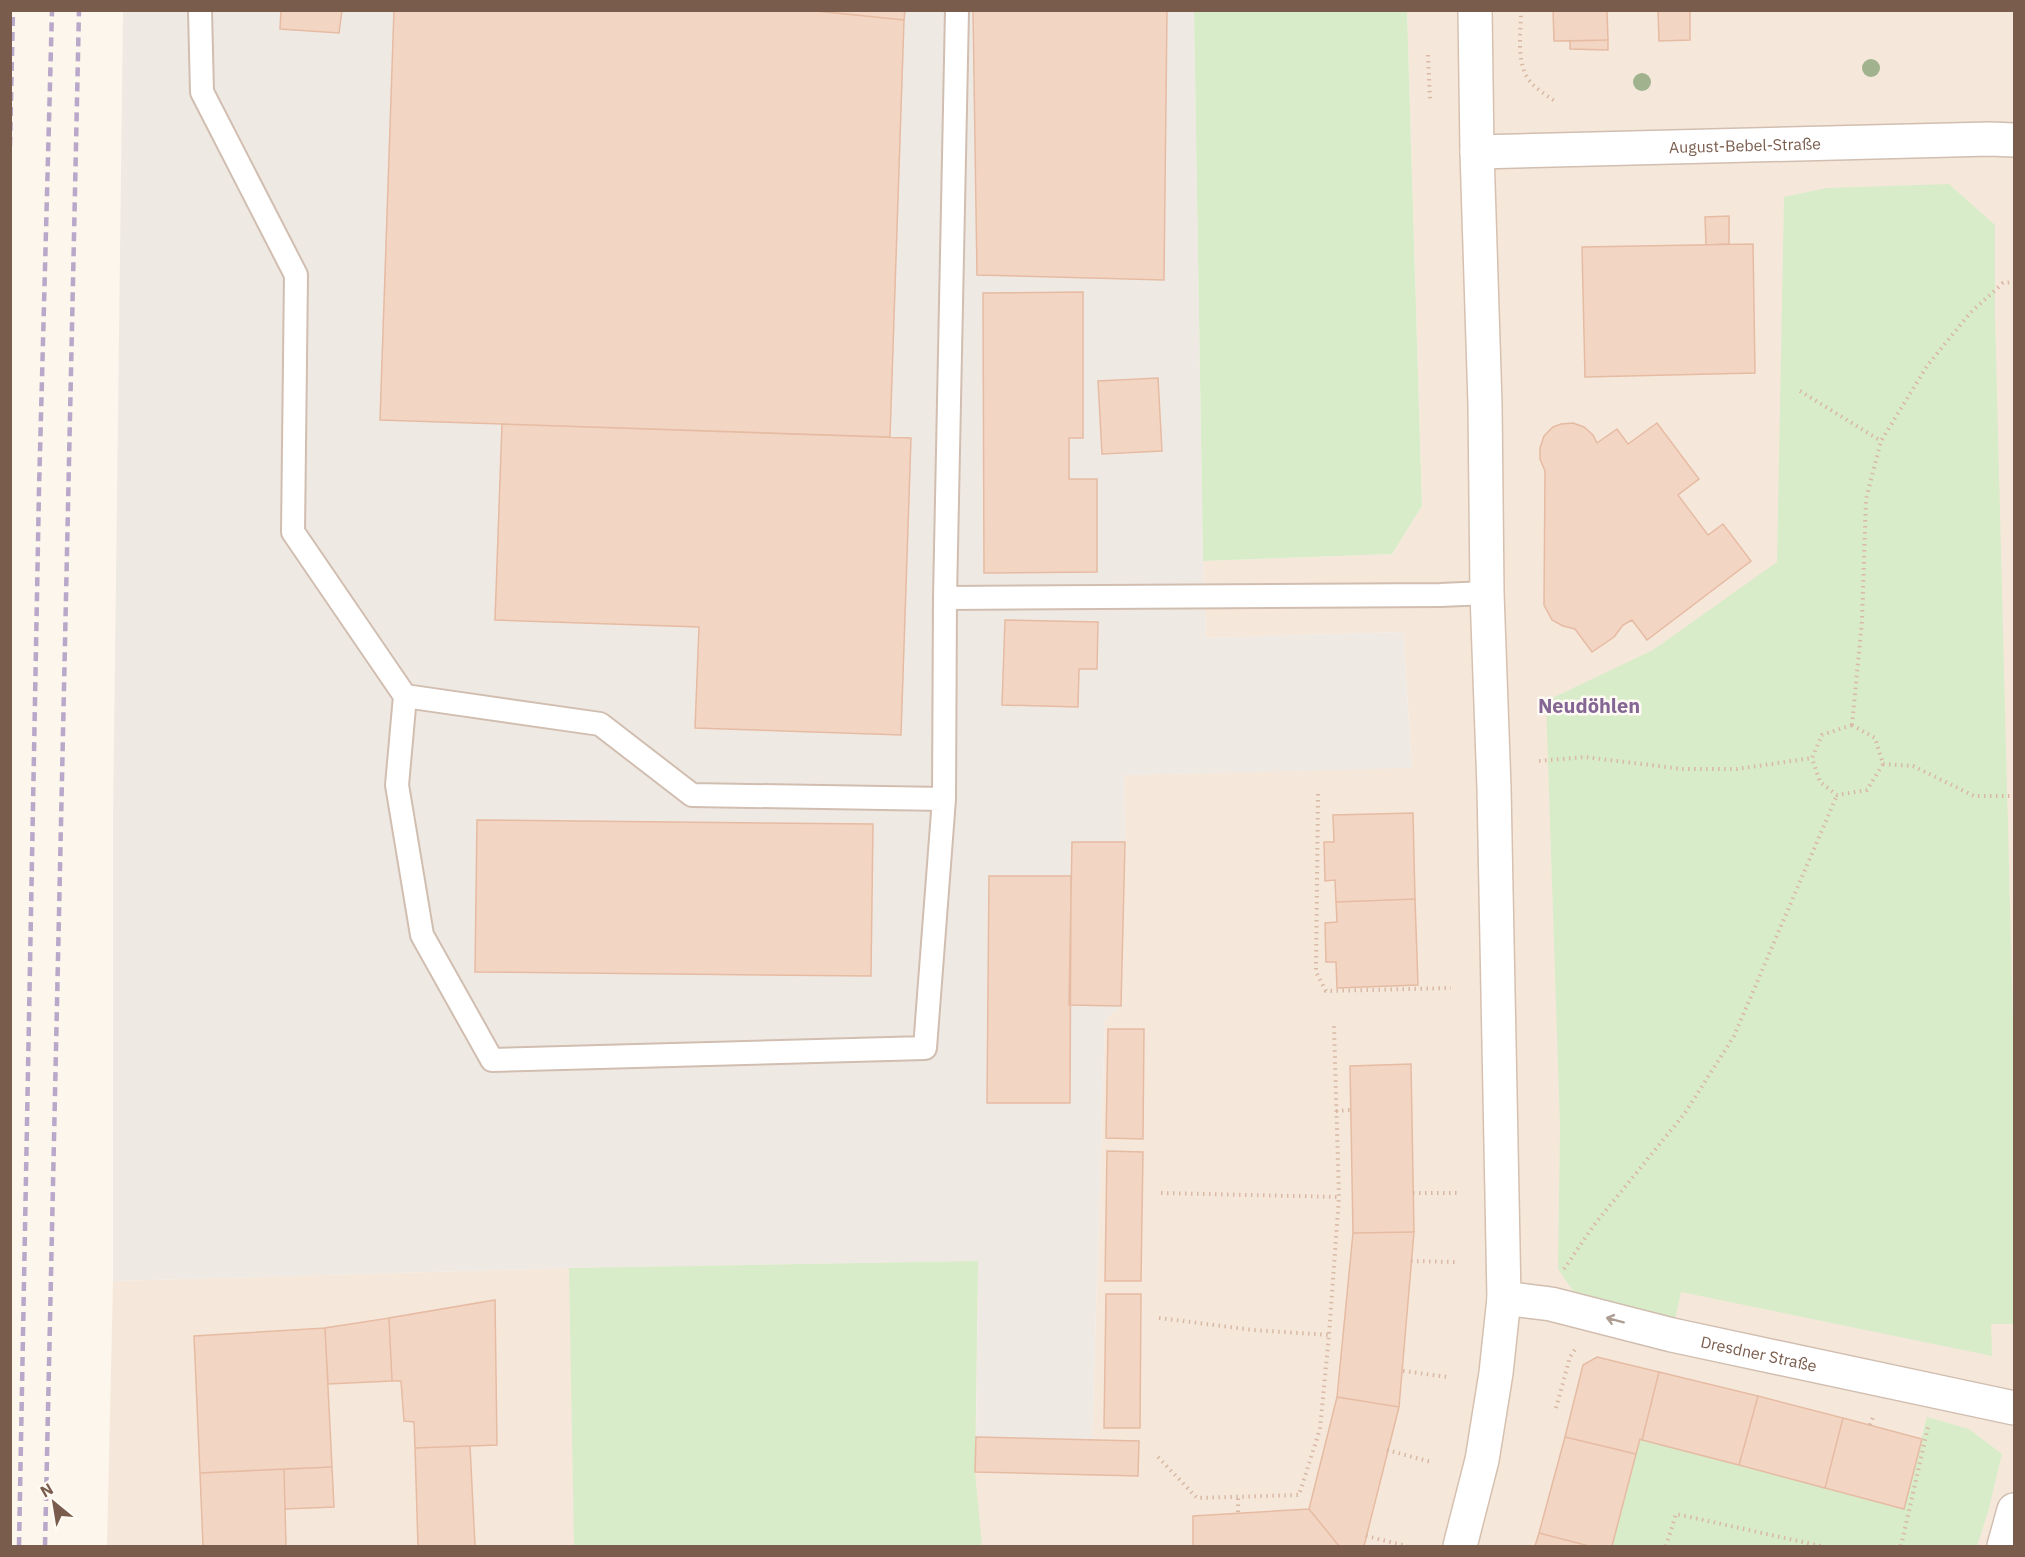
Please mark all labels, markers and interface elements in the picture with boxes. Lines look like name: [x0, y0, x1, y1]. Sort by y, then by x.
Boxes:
street label: August-Bebel-Straße: [1669, 133, 1821, 157]
district label: Neudöhlen: [1538, 692, 1640, 719]
one-way arrow: [1606, 1314, 1625, 1325]
street label: Dresdner Straße: [1699, 1331, 1819, 1376]
north arrow: [24, 1473, 84, 1533]
text: N: [36, 1478, 57, 1502]

